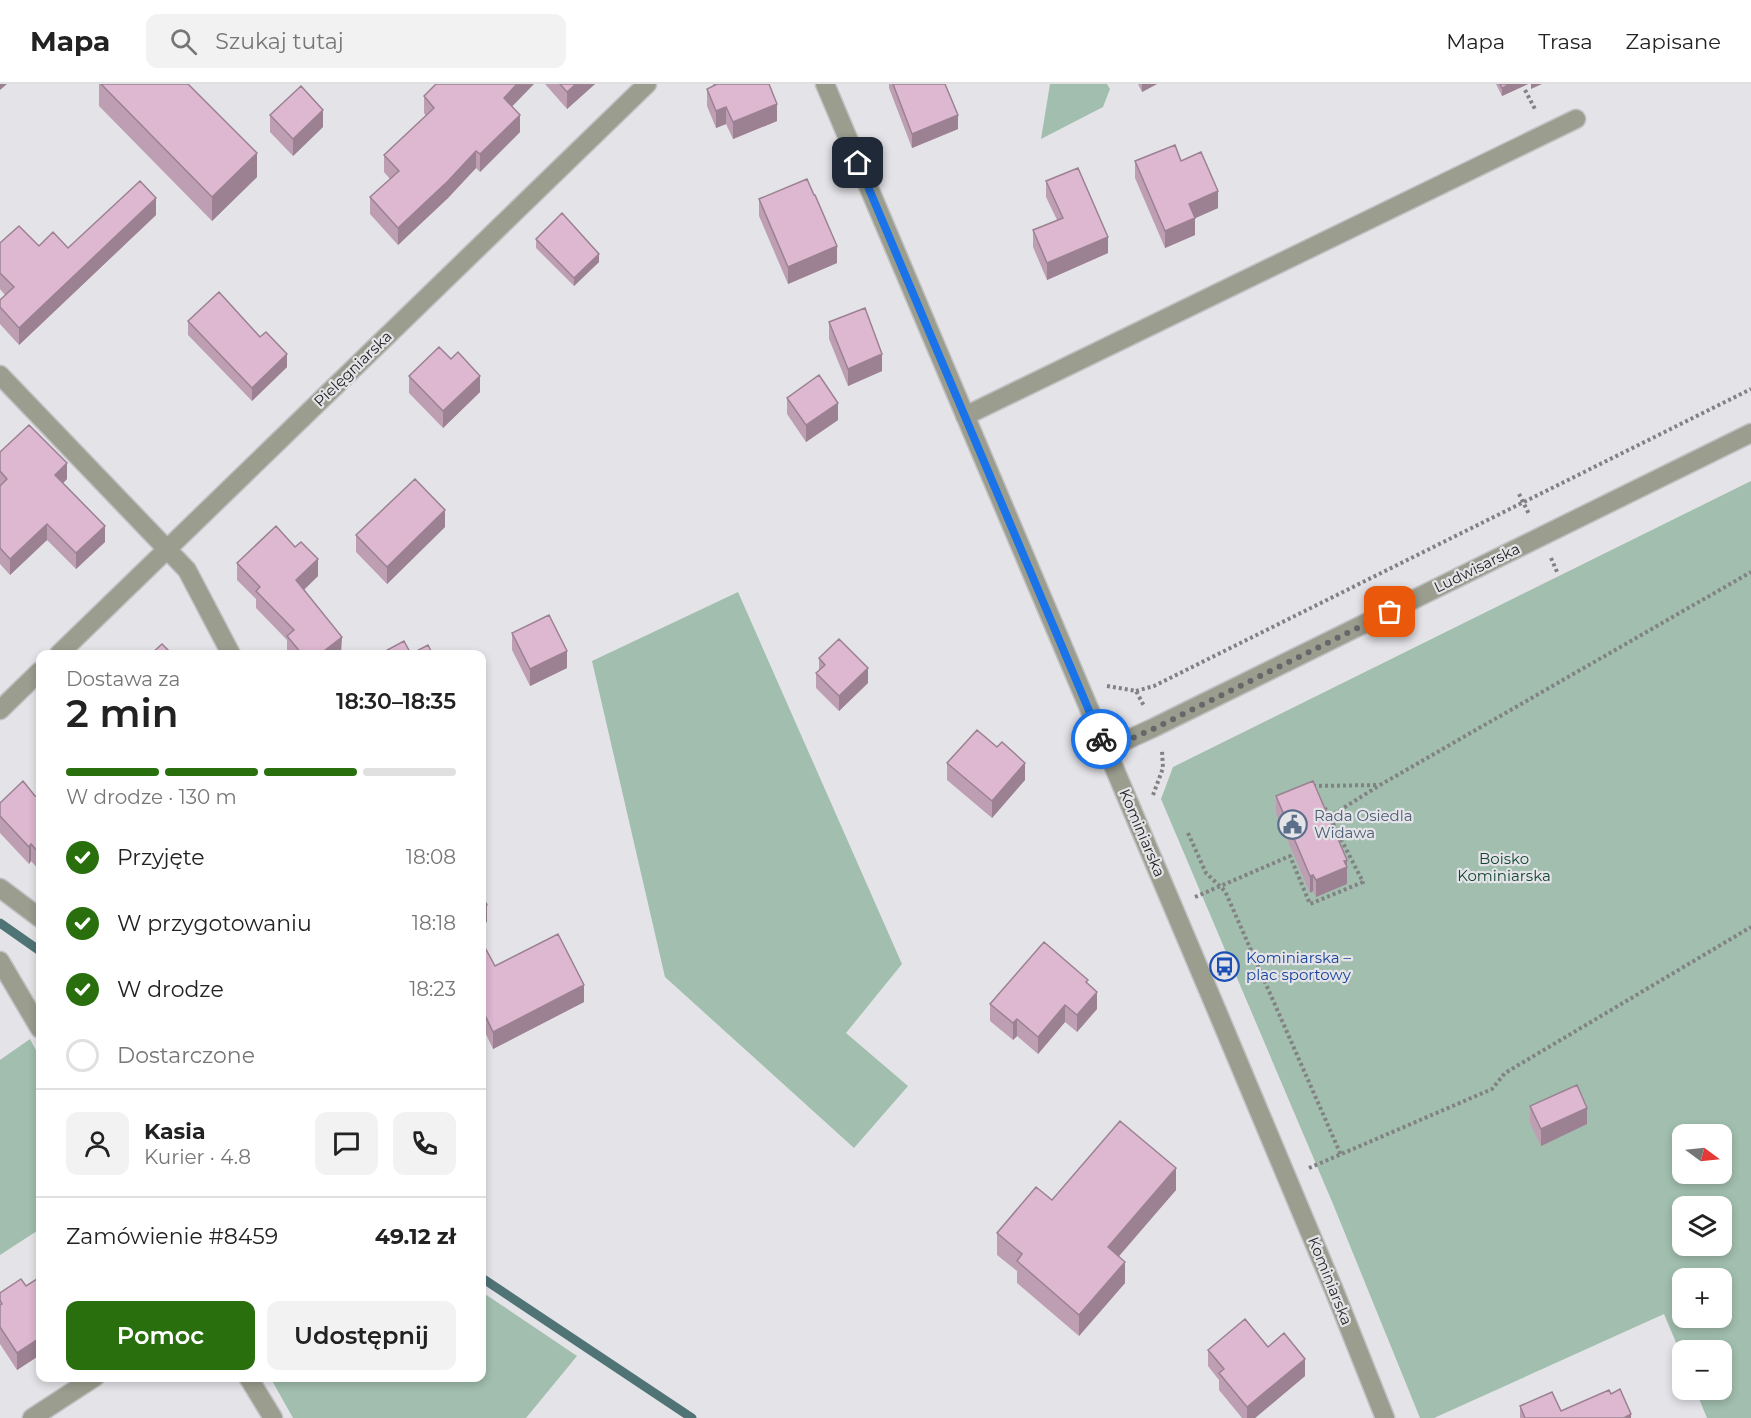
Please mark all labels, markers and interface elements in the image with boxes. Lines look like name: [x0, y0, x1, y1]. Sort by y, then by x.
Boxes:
search box: [146, 14, 566, 68]
text: Mapa: [30, 24, 110, 58]
icon: search: [167, 25, 200, 58]
text: Szukaj tutaj: [215, 28, 344, 55]
text: Mapa: [1446, 29, 1505, 54]
text: Trasa: [1538, 29, 1593, 54]
text: Zapisane: [1626, 29, 1721, 54]
pin: [832, 137, 883, 188]
icon: home: [841, 146, 874, 179]
street label: Pielęgniarska: [310, 327, 396, 411]
street label: Ludwisarska: [1431, 539, 1523, 597]
pin: [1364, 586, 1415, 637]
icon: bag: [1373, 595, 1406, 628]
text: Dostawa za: [66, 667, 180, 691]
text: 18:30–18:35: [336, 688, 456, 715]
text: 2 min: [66, 689, 179, 737]
courier: [1071, 709, 1131, 769]
icon: bike: [1085, 723, 1118, 756]
text: W drodze · 130 m: [66, 785, 237, 809]
street label: Kominiarska: [1115, 786, 1170, 880]
place label: Rada Osiedla Widawa: [1314, 806, 1413, 842]
public building icon: Rada Osiedla Widawa: [1277, 809, 1309, 841]
icon: check: [66, 841, 99, 874]
text: Przyjęte: [117, 844, 205, 871]
text: 18:08: [406, 845, 456, 869]
park label: Boisko Kominiarska: [1457, 849, 1551, 885]
icon: check: [66, 907, 99, 940]
text: W przygotowaniu: [117, 910, 312, 937]
text: 18:18: [412, 911, 456, 935]
place label: Kominiarska – plac sportowy: [1246, 948, 1352, 984]
bus stop icon: Kominiarska – plac sportowy: [1209, 951, 1241, 983]
icon: check: [66, 973, 99, 1006]
text: W drodze: [117, 976, 224, 1003]
text: 18:23: [409, 977, 456, 1001]
text: Dostarczone: [117, 1042, 255, 1069]
button: person: [66, 1112, 129, 1175]
button: chat: [315, 1112, 378, 1175]
button: phone: [393, 1112, 456, 1175]
text: Kasia: [144, 1118, 205, 1145]
north arrow: [1672, 1124, 1732, 1184]
map controls: [1672, 1124, 1732, 1400]
text: Kurier · 4.8: [144, 1145, 251, 1169]
button: layers: [1672, 1196, 1732, 1256]
text: Zamówienie #8459: [66, 1223, 278, 1250]
text: 49.12 zł: [375, 1223, 456, 1250]
street label: Kominiarska: [1304, 1234, 1357, 1328]
button: +: [1672, 1268, 1732, 1328]
button: Pomoc: [66, 1301, 255, 1370]
button: Udostępnij: [267, 1301, 456, 1370]
button: −: [1672, 1340, 1732, 1400]

